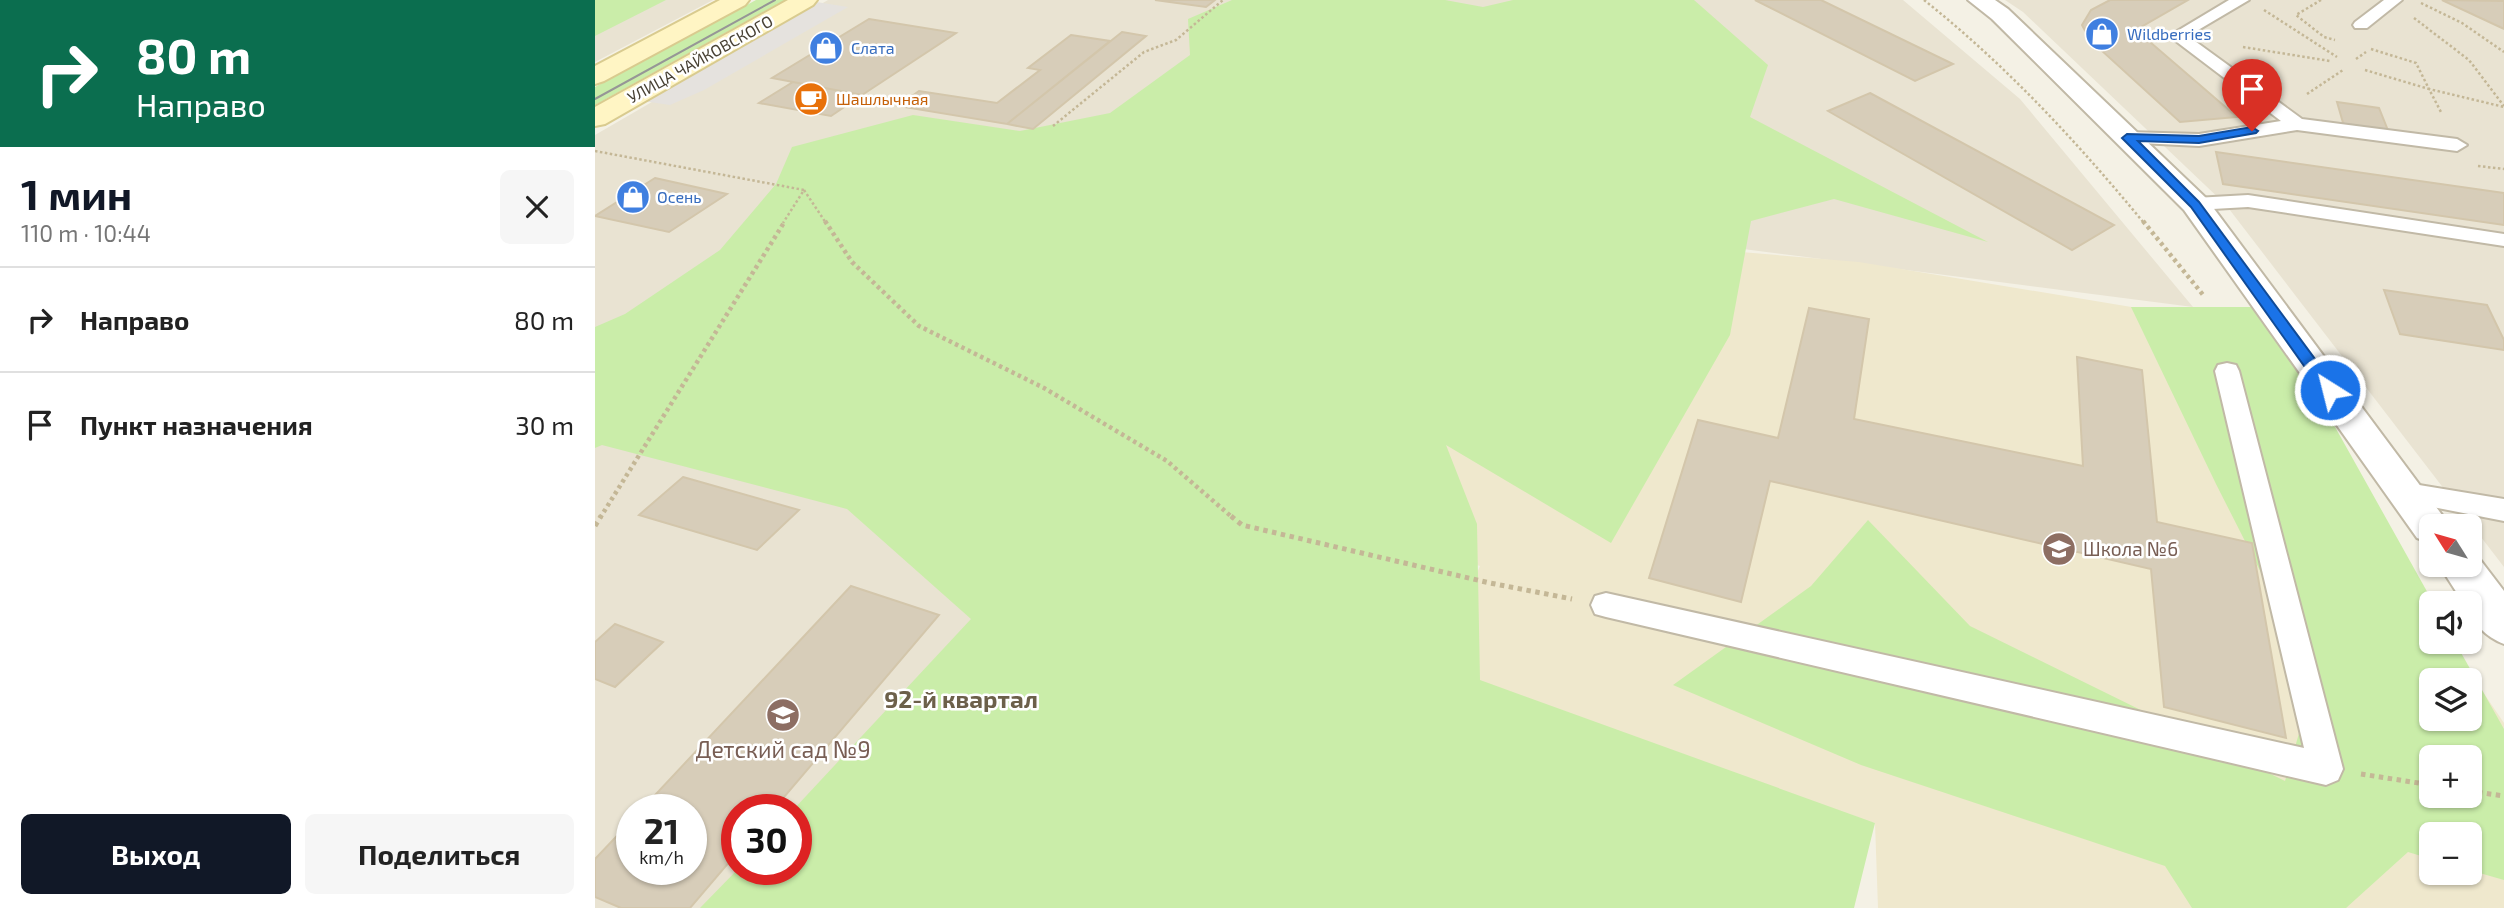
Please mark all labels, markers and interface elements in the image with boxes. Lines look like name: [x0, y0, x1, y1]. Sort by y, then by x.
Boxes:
street label: УЛИЦА ЧАЙКОВСКОГО: [624, 11, 776, 106]
shop icon: Wildberries: [2083, 15, 2121, 53]
place label: Wildberries: [2127, 24, 2211, 43]
text: 80 m: [136, 25, 251, 84]
icon: right: [21, 28, 112, 119]
shop icon: Слата: [807, 29, 845, 67]
place label: Слата: [851, 38, 895, 57]
pin: [2222, 59, 2282, 131]
icon: arrive: [2233, 70, 2271, 108]
cafe icon: Шашлычная: [792, 80, 830, 118]
text: Направо: [136, 85, 266, 123]
place label: Шашлычная: [836, 89, 928, 108]
text: 1 мин: [21, 168, 132, 218]
button: close: [500, 170, 574, 244]
shop icon: Осень: [614, 178, 652, 216]
place label: Осень: [657, 187, 702, 206]
text: 110 m · 10:44: [21, 219, 151, 247]
icon: right: [21, 301, 59, 339]
text: Направо: [80, 304, 189, 335]
text: 80 m: [514, 304, 574, 335]
position arrow: [2293, 353, 2367, 427]
icon: arrive: [21, 406, 59, 444]
text: Пункт назначения: [80, 409, 313, 440]
text: 30 m: [515, 409, 574, 440]
north arrow: [2419, 514, 2481, 578]
map controls: [2419, 514, 2482, 885]
school or university icon: Школа №6: [2040, 530, 2078, 568]
place label: Школа №6: [2083, 537, 2178, 560]
button: sound: [2419, 591, 2482, 654]
button: layers: [2419, 668, 2482, 731]
district label: 92-й квартал: [884, 684, 1038, 713]
school or university icon: Детский сад №9: [764, 696, 802, 734]
place label: Детский сад №9: [695, 735, 871, 763]
button: +: [2419, 745, 2482, 808]
speed limit sign: 30: [721, 794, 812, 885]
text: 21: [644, 809, 679, 851]
button: Выход: [21, 814, 291, 894]
button: Поделиться: [305, 814, 574, 894]
button: −: [2419, 822, 2482, 885]
text: km/h: [639, 846, 684, 868]

